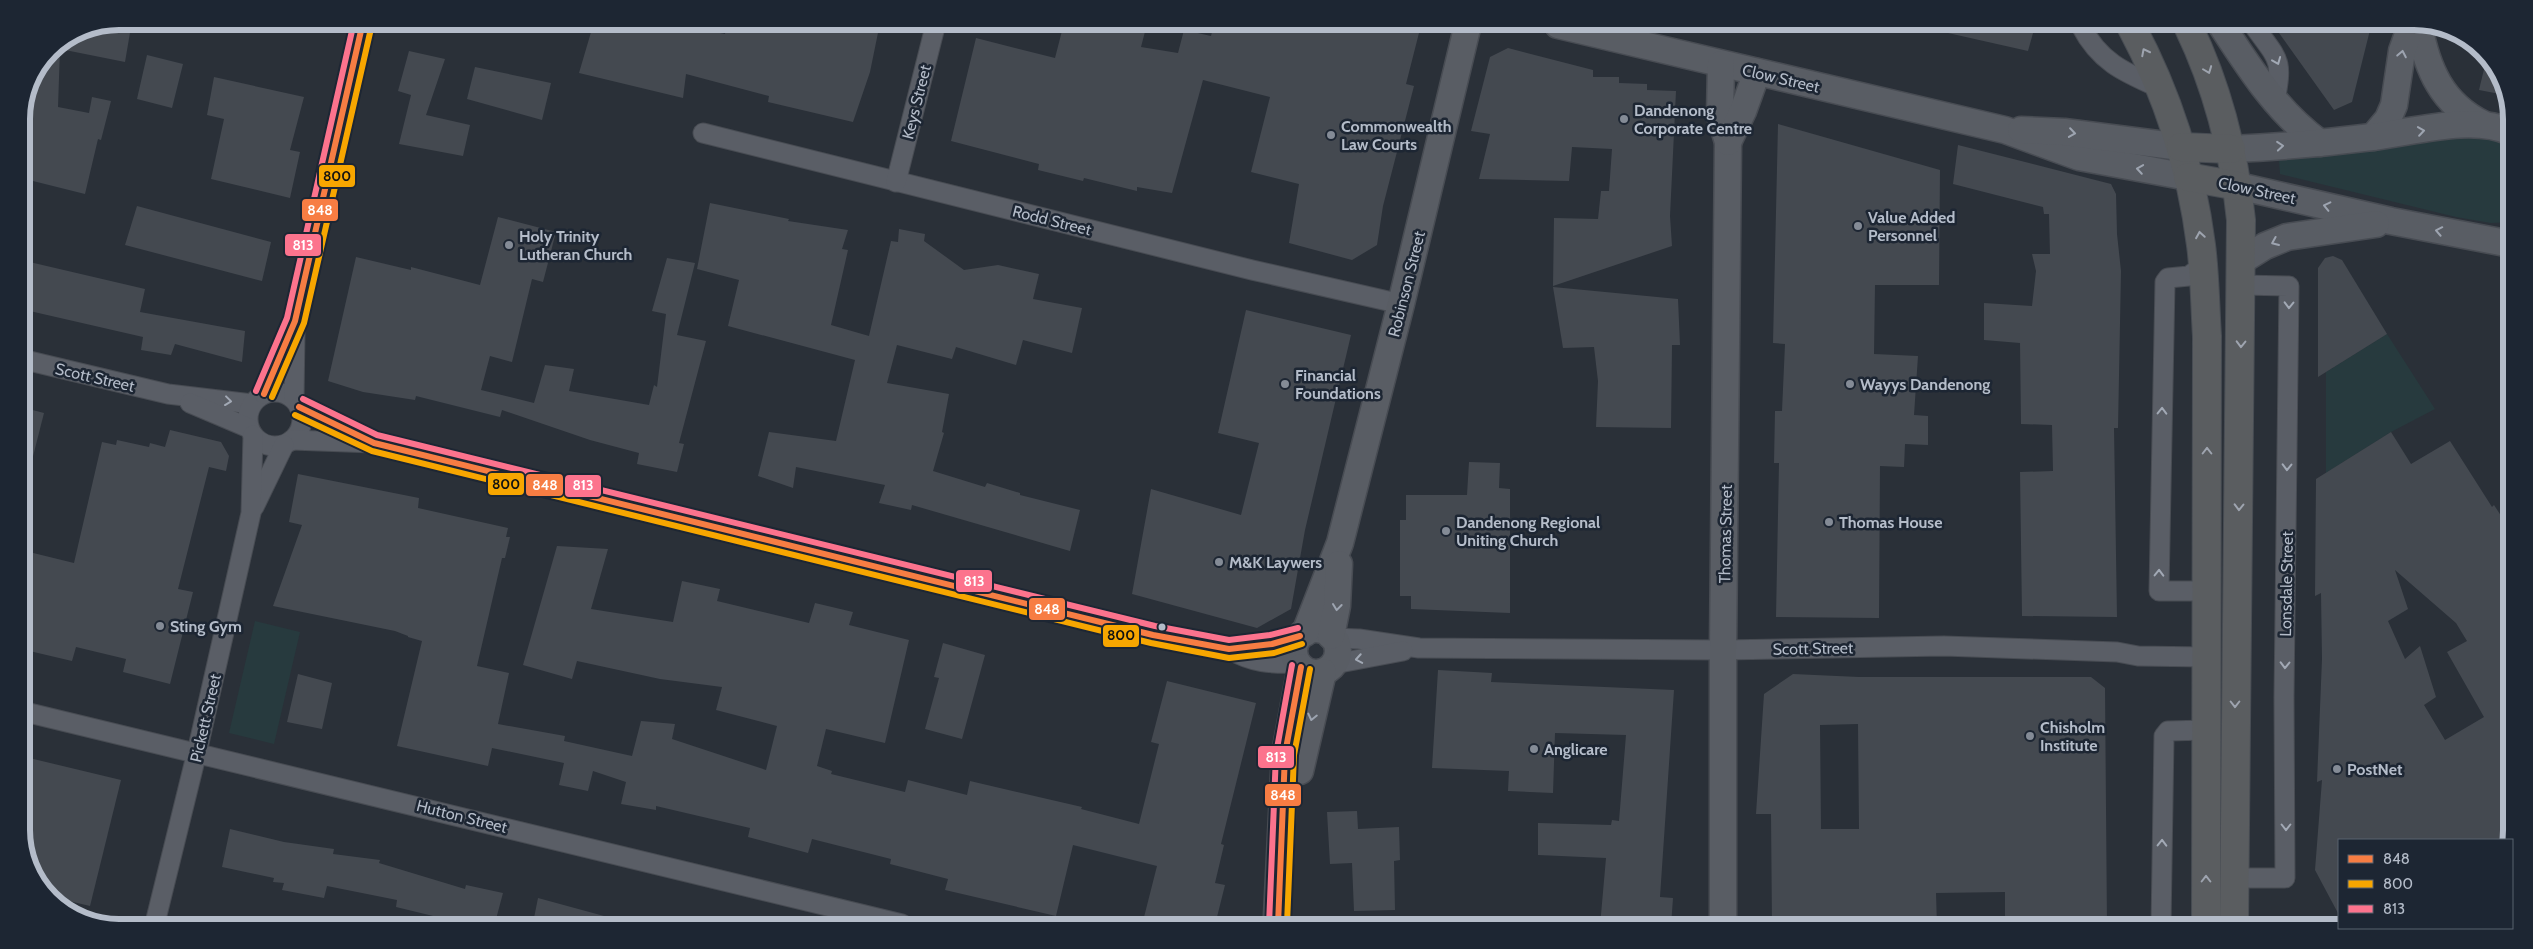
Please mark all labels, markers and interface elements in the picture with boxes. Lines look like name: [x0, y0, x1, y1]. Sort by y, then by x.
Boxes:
one-way arrow: [2141, 48, 2151, 57]
one-way arrow: [2396, 50, 2407, 58]
one-way arrow: [2270, 56, 2281, 65]
street label: Clow Street: [1740, 60, 1822, 97]
street label: Keys Street: [898, 62, 935, 141]
one-way arrow: [2202, 65, 2213, 74]
place label: Dandenong Corporate Centre: [1634, 101, 1752, 138]
marker: Dandenong Corporate Centre: [1618, 113, 1630, 125]
place label: Commonwealth Law Courts: [1341, 117, 1451, 154]
one-way arrow: [2416, 126, 2425, 136]
one-way arrow: [2068, 127, 2076, 138]
marker: Commonwealth Law Courts: [1325, 129, 1337, 141]
one-way arrow: [2276, 141, 2284, 152]
line badge: 800: [318, 164, 356, 188]
one-way arrow: [2136, 165, 2145, 175]
text: 800: [323, 167, 351, 185]
street label: Clow Street: [2216, 173, 2298, 208]
line badge: 848: [301, 198, 339, 222]
text: 848: [307, 201, 333, 219]
one-way arrow: [2322, 201, 2331, 212]
street label: Rodd Street: [1010, 202, 1094, 240]
place label: Value Added Personnel: [1868, 208, 1956, 245]
marker: Value Added Personnel: [1852, 220, 1864, 232]
one-way arrow: [2435, 226, 2443, 237]
place label: Holy Trinity Lutheran Church: [519, 227, 632, 264]
street label: Robinson Street: [1384, 229, 1429, 339]
one-way arrow: [2195, 230, 2205, 239]
line badge: 813: [284, 233, 322, 257]
text: 813: [292, 236, 314, 254]
one-way arrow: [2271, 236, 2279, 246]
marker: Holy Trinity Lutheran Church: [503, 239, 515, 251]
one-way arrow: [2284, 302, 2294, 309]
one-way arrow: [2236, 341, 2246, 349]
street label: Scott Street: [53, 359, 137, 396]
place label: Financial Foundations: [1295, 366, 1381, 403]
place label: Wayys Dandenong: [1860, 375, 1990, 394]
marker: Financial Foundations: [1279, 378, 1291, 390]
marker: Wayys Dandenong: [1844, 378, 1856, 390]
one-way arrow: [224, 395, 232, 406]
one-way arrow: [2157, 407, 2167, 414]
one-way arrow: [2202, 447, 2212, 454]
one-way arrow: [2282, 464, 2292, 472]
line badge: 800: [487, 472, 525, 496]
line badge: 848: [525, 473, 564, 497]
line badge: 813: [564, 474, 602, 498]
text: 800: [492, 475, 520, 493]
text: 848: [532, 476, 558, 494]
text: 813: [572, 476, 594, 494]
street label: Thomas Street: [1715, 484, 1736, 584]
one-way arrow: [2234, 504, 2244, 511]
place label: Dandenong Regional Uniting Church: [1456, 513, 1600, 550]
place label: Thomas House: [1839, 513, 1942, 532]
marker: Thomas House: [1823, 516, 1835, 528]
marker: Dandenong Regional Uniting Church: [1440, 525, 1452, 537]
street label: Lonsdale Street: [2276, 531, 2297, 637]
place label: M&K Laywers: [1229, 553, 1322, 572]
marker: M&K Laywers: [1213, 556, 1225, 568]
line badge: 813: [955, 569, 993, 593]
one-way arrow: [2154, 569, 2164, 577]
text: 813: [963, 572, 985, 590]
line badge: 848: [1028, 597, 1066, 621]
text: 848: [1034, 600, 1060, 618]
one-way arrow: [1332, 603, 1343, 611]
place label: Sting Gym: [170, 617, 242, 636]
marker: Sting Gym: [154, 620, 166, 632]
unlabelled marker: [1157, 622, 1167, 632]
line badge: 800: [1102, 624, 1140, 648]
text: 800: [1107, 626, 1135, 644]
street label: Scott Street: [1773, 638, 1854, 659]
one-way arrow: [1355, 654, 1364, 664]
one-way arrow: [2280, 662, 2290, 669]
street label: Pickett Street: [186, 671, 225, 764]
one-way arrow: [2230, 701, 2240, 709]
one-way arrow: [1307, 712, 1318, 721]
place label: Chisholm Institute: [2040, 718, 2105, 755]
marker: Chisholm Institute: [2024, 730, 2036, 742]
place label: Anglicare: [1544, 740, 1608, 759]
marker: Anglicare: [1528, 743, 1540, 755]
line badge: 813: [1257, 745, 1295, 769]
text: 813: [1265, 748, 1287, 766]
place label: PostNet: [2347, 760, 2403, 779]
marker: PostNet: [2331, 763, 2343, 775]
line badge: 848: [1264, 783, 1302, 807]
text: 848: [1270, 786, 1296, 804]
street label: Hutton Street: [415, 796, 510, 837]
one-way arrow: [2281, 824, 2291, 832]
one-way arrow: [2157, 839, 2167, 847]
legend: [2338, 839, 2513, 929]
text: 848: [2383, 850, 2410, 868]
one-way arrow: [2201, 874, 2211, 882]
text: 800: [2383, 875, 2413, 893]
text: 813: [2383, 900, 2405, 918]

